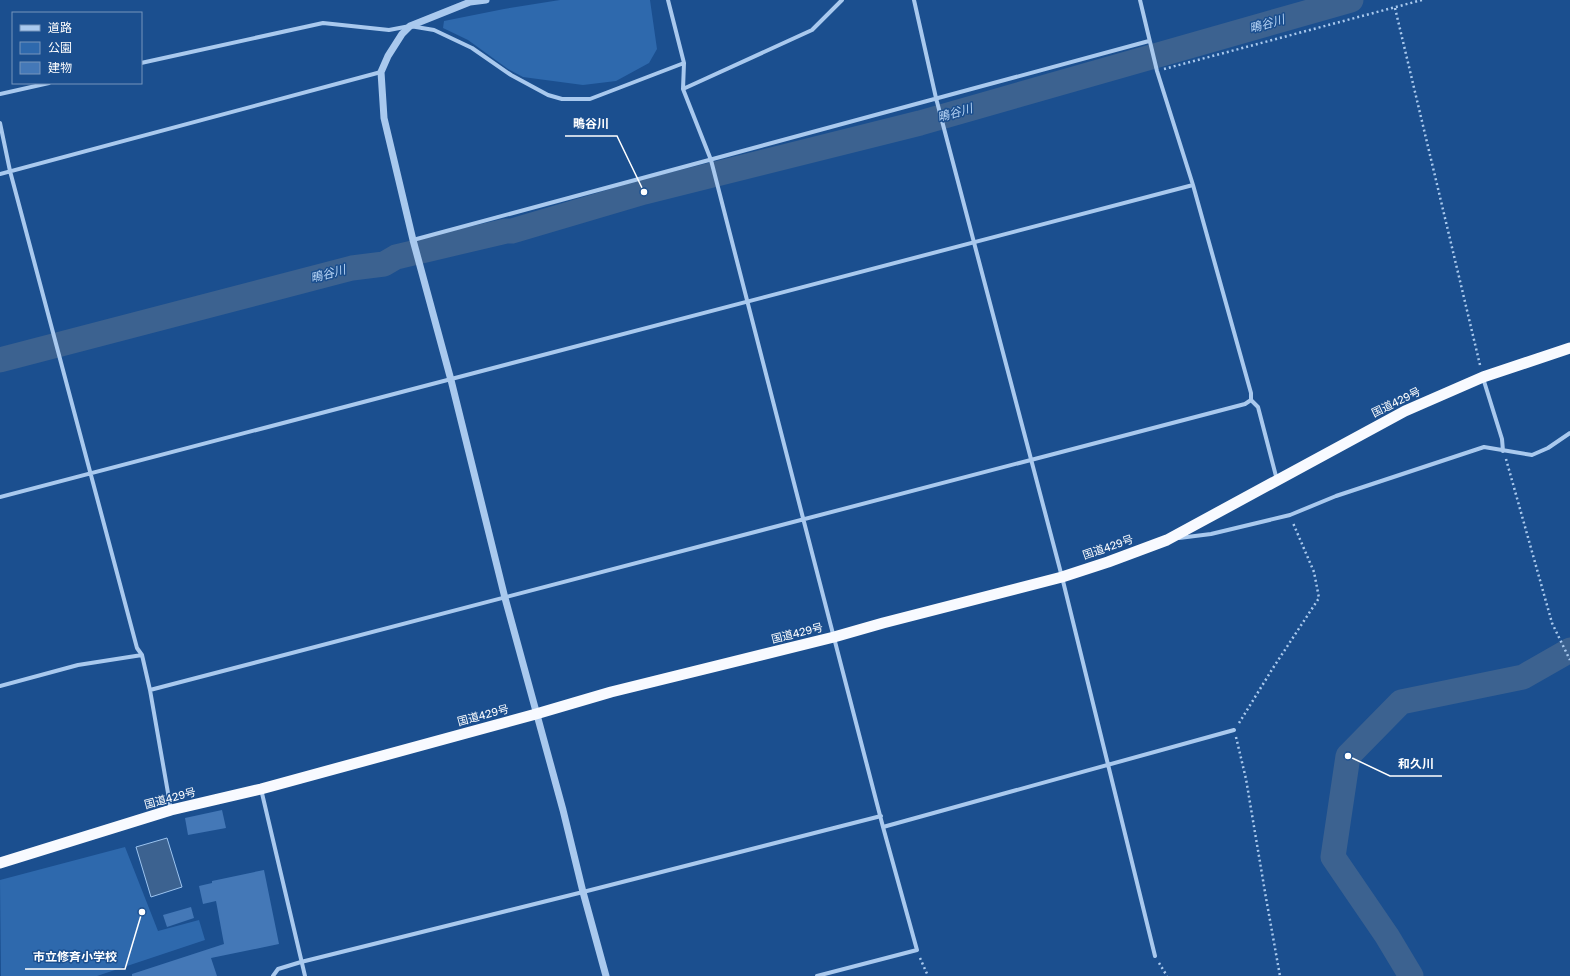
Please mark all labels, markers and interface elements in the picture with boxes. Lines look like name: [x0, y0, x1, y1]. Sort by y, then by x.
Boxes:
water label: 鴫谷川: [1247, 11, 1288, 36]
legend: [12, 12, 142, 84]
text: 道路: [48, 20, 72, 35]
text: 公園: [48, 40, 72, 55]
text: 建物: [48, 60, 72, 75]
water label: 鴫谷川: [935, 100, 976, 125]
callout: 鴫谷川: [565, 112, 617, 136]
text: 鴫谷川: [573, 116, 609, 131]
water label: 鴫谷川: [309, 261, 349, 285]
street label: 国道429号: [1369, 384, 1422, 419]
street label: 国道429号: [1081, 532, 1135, 561]
street label: 国道429号: [770, 620, 824, 645]
street label: 国道429号: [456, 701, 510, 728]
callout: 和久川: [1390, 752, 1442, 776]
text: 和久川: [1398, 756, 1434, 771]
street label: 国道429号: [143, 784, 197, 811]
callout: 市立修斉小学校: [25, 945, 125, 969]
text: 市立修斉小学校: [33, 949, 117, 964]

